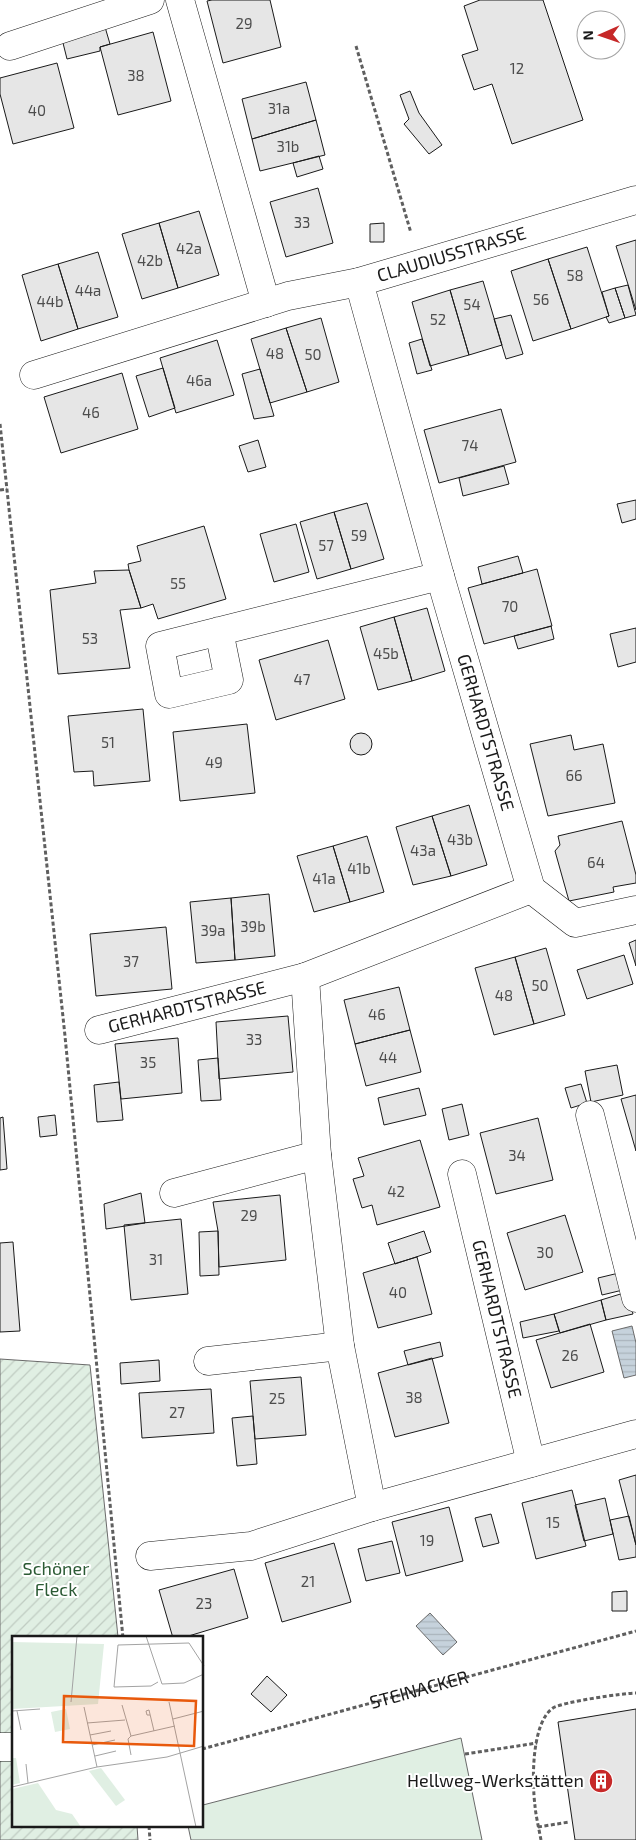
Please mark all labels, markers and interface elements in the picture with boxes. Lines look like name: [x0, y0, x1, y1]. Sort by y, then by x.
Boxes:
north arrow: [576, 10, 626, 60]
house number: 29: [235, 14, 253, 32]
text: N: [579, 30, 596, 41]
house number: 12: [510, 59, 524, 77]
house number: 38: [127, 66, 145, 84]
house number: 31a: [268, 99, 290, 117]
house number: 40: [28, 101, 46, 119]
house number: 31b: [277, 137, 299, 155]
house number: 33: [294, 213, 310, 231]
street label: CLAUDIUSSTRASSE: [374, 221, 529, 286]
house number: 42a: [176, 239, 202, 257]
house number: 42b: [137, 251, 163, 269]
house number: 58: [566, 266, 584, 284]
house number: 44a: [75, 281, 101, 299]
house number: 56: [533, 290, 549, 308]
house number: 44b: [36, 292, 64, 310]
house number: 54: [463, 295, 481, 313]
house number: 52: [430, 310, 446, 328]
house number: 48: [266, 344, 284, 362]
house number: 50: [304, 345, 322, 363]
house number: 46a: [186, 371, 212, 389]
house number: 46: [82, 403, 100, 421]
house number: 74: [462, 436, 478, 454]
house number: 59: [351, 526, 367, 544]
house number: 57: [318, 536, 334, 554]
house number: 55: [170, 574, 186, 592]
house number: 70: [502, 597, 518, 615]
house number: 53: [82, 629, 98, 647]
house number: 45b: [373, 644, 399, 662]
street label: GERHARDTSTRASSE: [453, 651, 520, 813]
house number: 47: [294, 670, 311, 688]
house number: 51: [101, 733, 115, 751]
house number: 49: [205, 753, 223, 771]
house number: 66: [565, 766, 583, 784]
house number: 43b: [447, 830, 473, 848]
house number: 43a: [410, 841, 436, 859]
house number: 64: [587, 853, 605, 871]
house number: 41b: [347, 859, 371, 877]
house number: 41a: [312, 869, 336, 887]
house number: 39b: [240, 917, 266, 935]
house number: 39a: [200, 921, 226, 939]
house number: 37: [123, 952, 139, 970]
street label: GERHARDTSTRASSE: [106, 975, 268, 1037]
house number: 50: [531, 976, 549, 994]
house number: 48: [495, 986, 513, 1004]
house number: 46: [368, 1005, 386, 1023]
house number: 33: [246, 1030, 262, 1048]
house number: 44: [379, 1048, 397, 1066]
house number: 35: [140, 1053, 156, 1071]
house number: 34: [508, 1146, 526, 1164]
house number: 42: [387, 1182, 405, 1200]
house number: 29: [240, 1206, 258, 1224]
street label: GERHARDTSTRASSE: [468, 1237, 527, 1400]
house number: 30: [536, 1243, 554, 1261]
house number: 31: [149, 1250, 163, 1268]
house number: 40: [389, 1283, 407, 1301]
house number: 26: [561, 1346, 579, 1364]
house number: 38: [405, 1388, 423, 1406]
house number: 25: [269, 1389, 285, 1407]
house number: 27: [169, 1403, 185, 1421]
house number: 15: [546, 1513, 560, 1531]
house number: 19: [420, 1531, 434, 1549]
park label: Schöner Fleck: [23, 1557, 89, 1600]
house number: 21: [301, 1572, 315, 1590]
house number: 23: [196, 1594, 212, 1612]
inset map: [12, 1636, 204, 1828]
street label: STEINACKER: [367, 1665, 471, 1713]
building icon: Hellweg-Werkstätten: [588, 1768, 614, 1794]
place label: Hellweg-Werkstätten: [407, 1769, 584, 1791]

